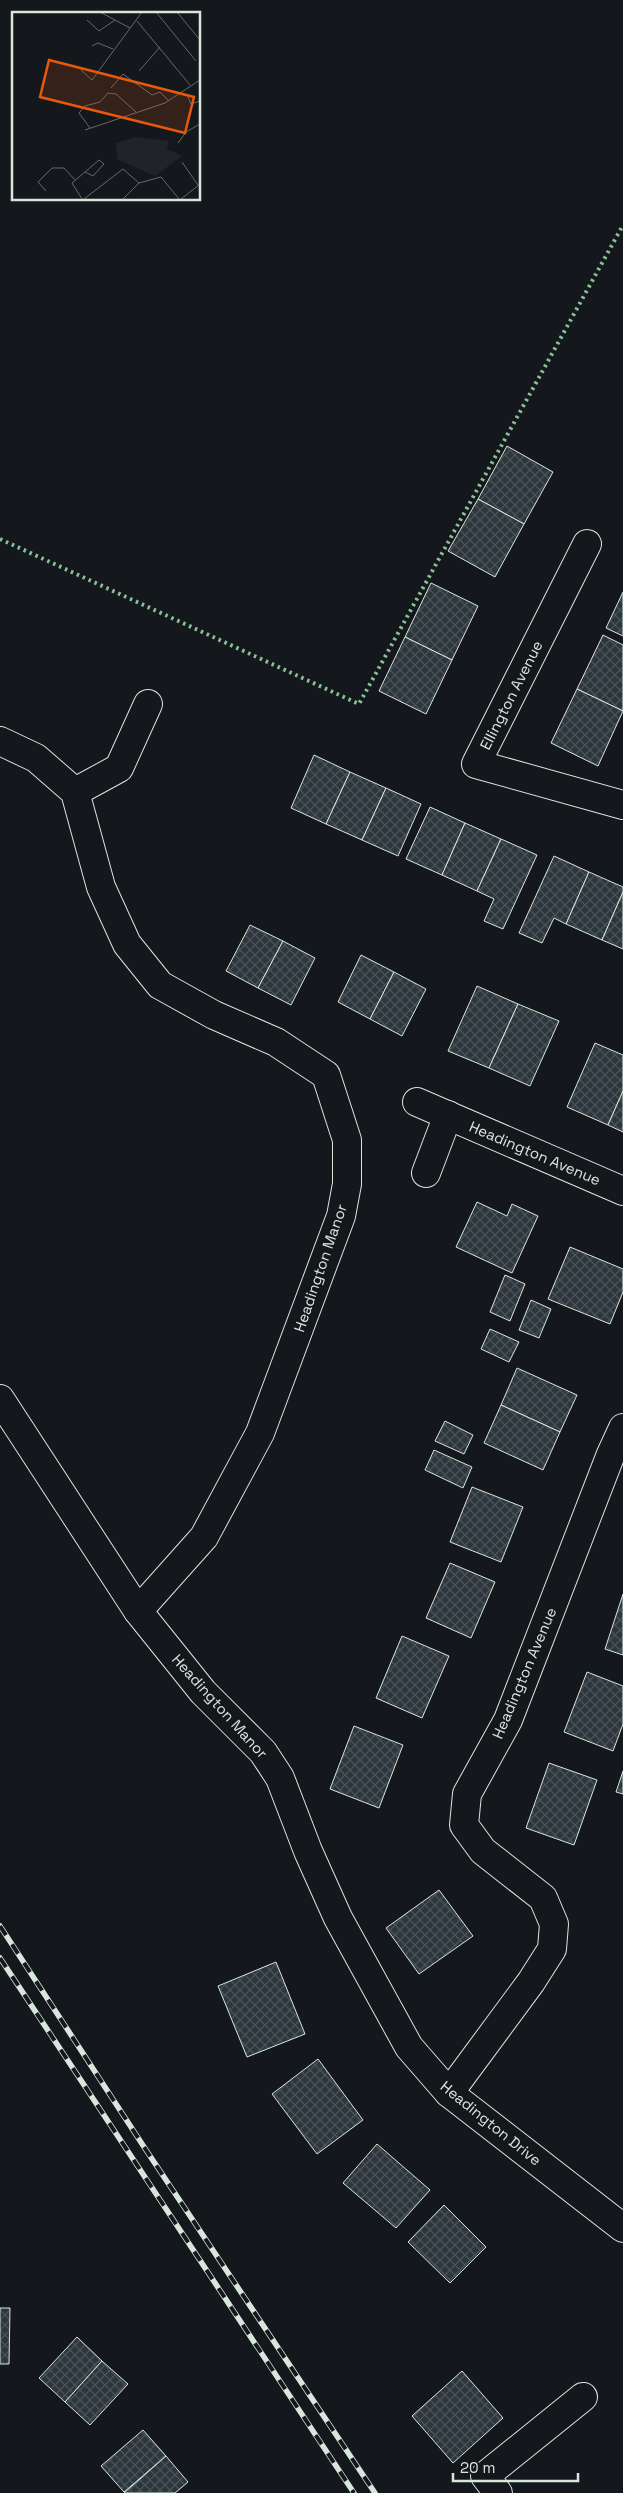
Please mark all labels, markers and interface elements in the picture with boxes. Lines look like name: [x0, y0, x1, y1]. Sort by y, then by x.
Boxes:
inset map: [12, 12, 200, 200]
street label: Ellington Avenue: [475, 637, 547, 753]
street label: Headington Avenue: [466, 1117, 604, 1189]
street label: Headington Manor: [289, 1201, 351, 1334]
street label: Headington Avenue: [488, 1604, 560, 1742]
street label: Headington Manor: [168, 1650, 272, 1762]
street label: Headington Drive: [437, 2077, 545, 2170]
scale bar: [453, 2450, 578, 2482]
text: 20 m: [460, 2458, 495, 2477]

